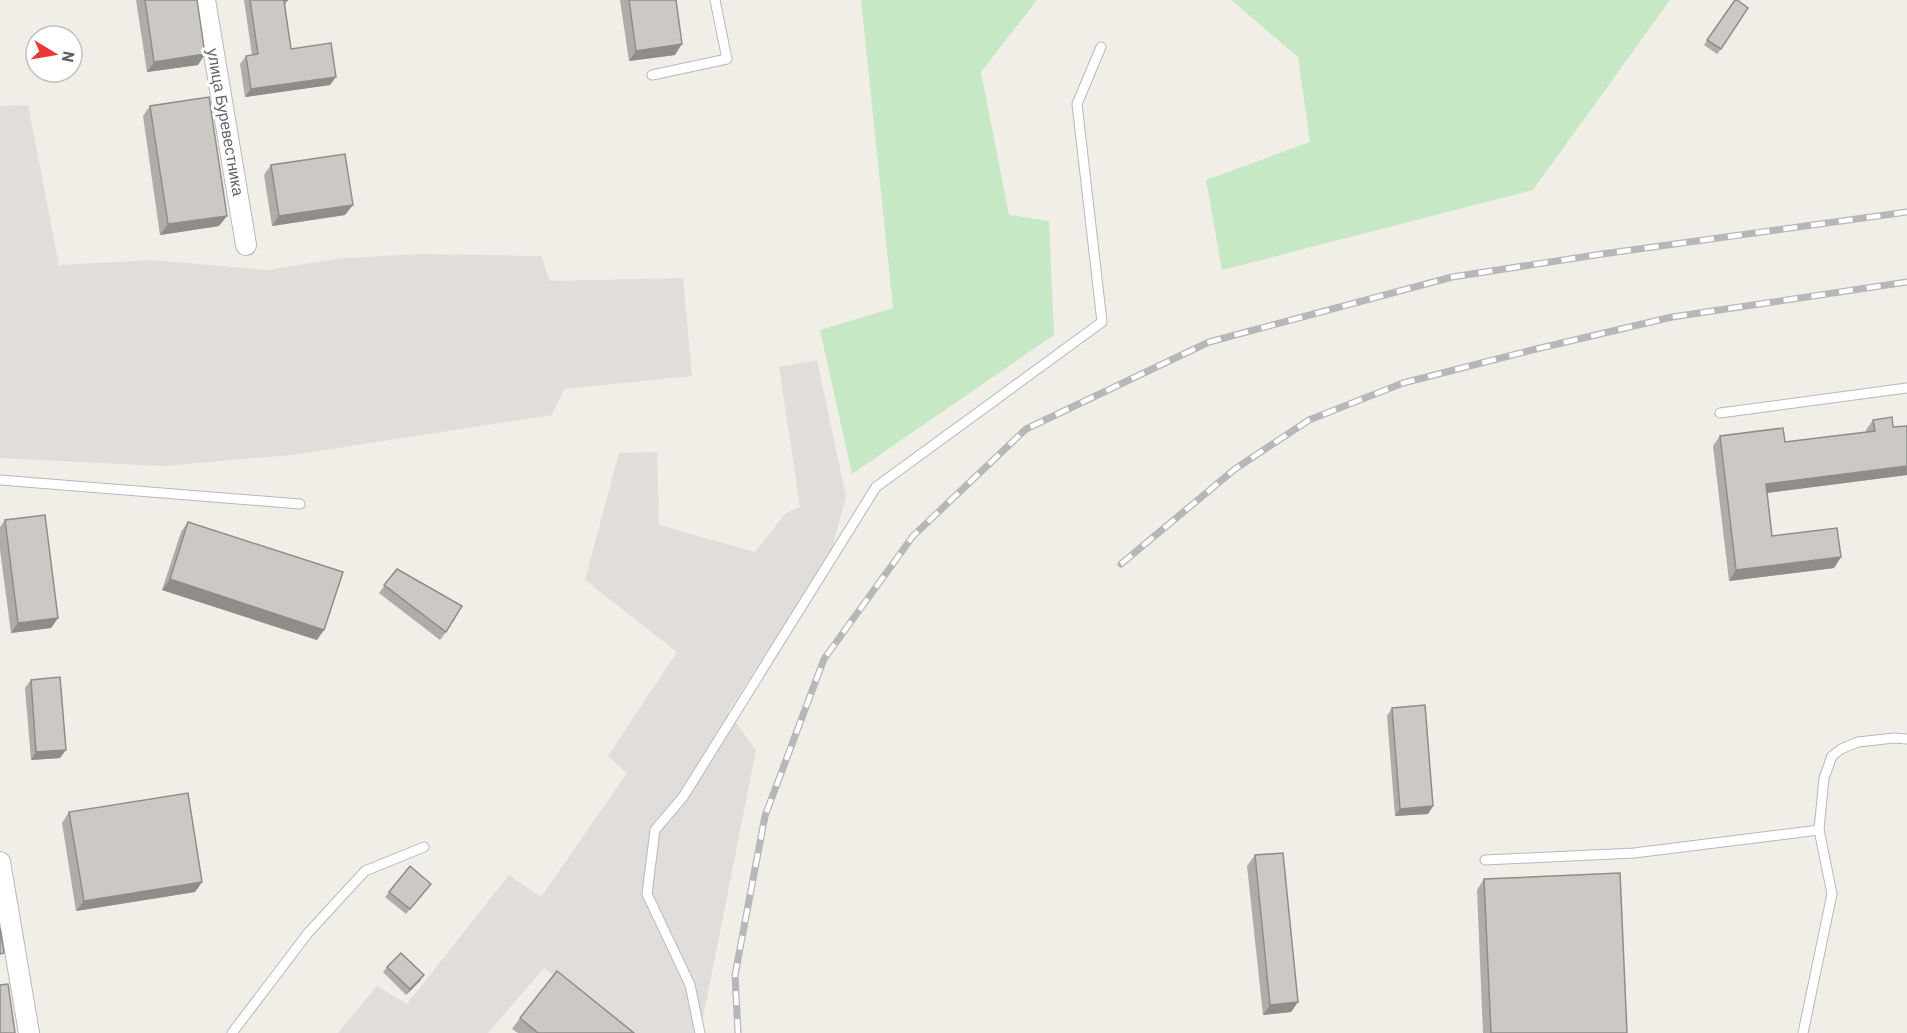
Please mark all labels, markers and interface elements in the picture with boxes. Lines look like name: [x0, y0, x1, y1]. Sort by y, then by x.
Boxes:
north arrow: [24, 24, 84, 84]
street label: улица Буревестника: [204, 47, 249, 197]
text: N: [59, 50, 80, 64]

